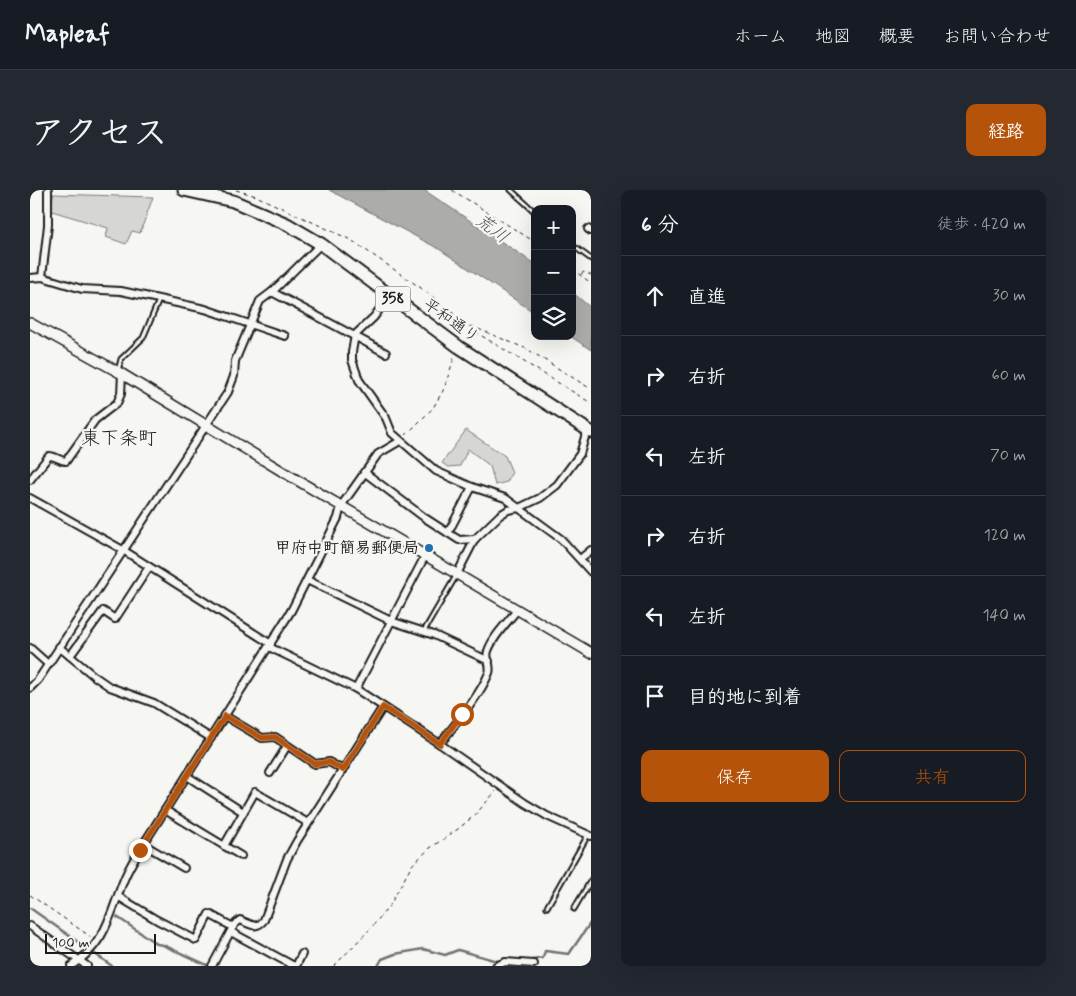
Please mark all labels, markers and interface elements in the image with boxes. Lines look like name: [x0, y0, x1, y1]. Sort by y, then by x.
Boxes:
text: Mapleaf: [25, 19, 110, 50]
text: ホーム: [734, 25, 787, 49]
text: 地図: [815, 25, 851, 49]
text: 概要: [879, 25, 915, 49]
text: お問い合わせ: [943, 25, 1051, 49]
button: 経路: [966, 104, 1046, 156]
text: アクセス: [30, 111, 168, 157]
map controls: [531, 205, 576, 340]
button: +: [531, 205, 576, 250]
water label: 荒川: [470, 209, 514, 249]
text: 6 分: [641, 211, 678, 239]
text: 徒歩 · 420 m: [937, 214, 1026, 235]
button: −: [531, 250, 576, 295]
icon: ahead: [641, 282, 669, 310]
text: 直進: [688, 285, 726, 310]
text: 30 m: [993, 285, 1026, 306]
road number: 358: [376, 286, 410, 312]
street label: 平和通り: [419, 294, 483, 348]
button: layers: [531, 295, 576, 340]
icon: right: [641, 362, 669, 390]
text: 右折: [688, 365, 726, 390]
text: 60 m: [992, 365, 1026, 386]
district label: 東下条町: [81, 426, 157, 451]
icon: left: [641, 442, 669, 470]
text: 左折: [688, 445, 726, 470]
text: 70 m: [990, 445, 1026, 466]
icon: right: [641, 522, 669, 550]
text: 右折: [688, 525, 726, 550]
text: 120 m: [984, 525, 1026, 546]
place label: 甲府中町簡易郵便局: [275, 538, 419, 559]
marker: 甲府中町簡易郵便局: [423, 542, 435, 554]
icon: left: [641, 602, 669, 630]
text: 左折: [688, 605, 726, 630]
text: 140 m: [982, 605, 1026, 626]
icon: arrive: [641, 682, 669, 710]
text: 目的地に到着: [688, 685, 802, 710]
route start: [451, 703, 474, 726]
button: 保存: [641, 750, 829, 802]
button: 共有: [839, 750, 1026, 802]
route end: [129, 839, 152, 862]
scale bar: [45, 931, 156, 954]
text: 100 m: [52, 934, 90, 952]

